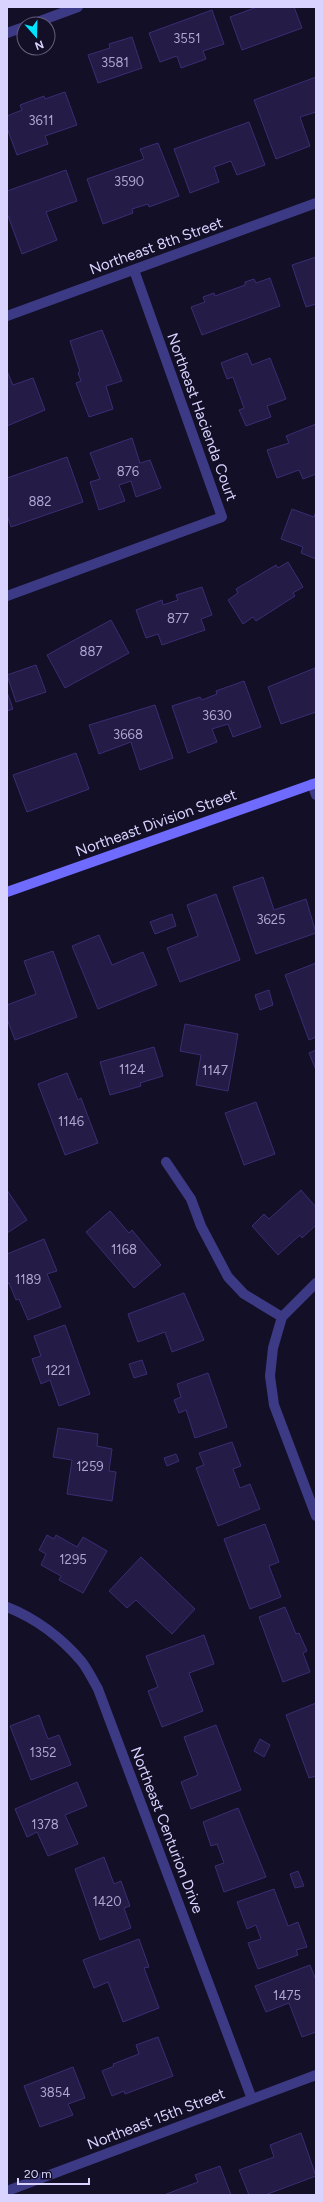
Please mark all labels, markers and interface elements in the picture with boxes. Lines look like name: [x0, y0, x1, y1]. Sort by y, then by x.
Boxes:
north arrow: [16, 16, 56, 56]
house number: 3551: [173, 31, 201, 46]
text: N: [33, 37, 45, 52]
house number: 3581: [101, 55, 129, 70]
house number: 3611: [28, 113, 54, 128]
house number: 3590: [114, 174, 144, 189]
street label: Northeast 8th Street: [87, 213, 225, 279]
street label: Northeast Hacienda Court: [163, 331, 241, 504]
house number: 876: [117, 464, 139, 479]
house number: 882: [28, 494, 52, 509]
house number: 877: [167, 611, 189, 626]
house number: 887: [80, 644, 102, 659]
house number: 3630: [202, 708, 232, 723]
house number: 3668: [113, 727, 143, 742]
street label: Northeast Division Street: [73, 785, 239, 861]
house number: 3625: [256, 912, 286, 927]
house number: 1124: [119, 1062, 145, 1077]
house number: 1147: [202, 1063, 228, 1078]
house number: 1146: [58, 1114, 84, 1129]
house number: 1168: [111, 1242, 137, 1257]
house number: 1189: [15, 1272, 41, 1287]
house number: 1221: [45, 1363, 71, 1378]
house number: 1259: [76, 1459, 104, 1474]
house number: 1295: [59, 1552, 87, 1567]
street label: Northeast Centurion Drive: [127, 1744, 207, 1916]
house number: 1352: [29, 1745, 57, 1760]
house number: 1378: [31, 1817, 59, 1832]
house number: 1420: [92, 1894, 122, 1909]
house number: 1475: [273, 1988, 301, 2003]
street label: Northeast 15th Street: [85, 2084, 228, 2154]
house number: 3854: [40, 2085, 70, 2100]
scale bar: [18, 2160, 89, 2186]
text: 20 m: [24, 2167, 52, 2181]

